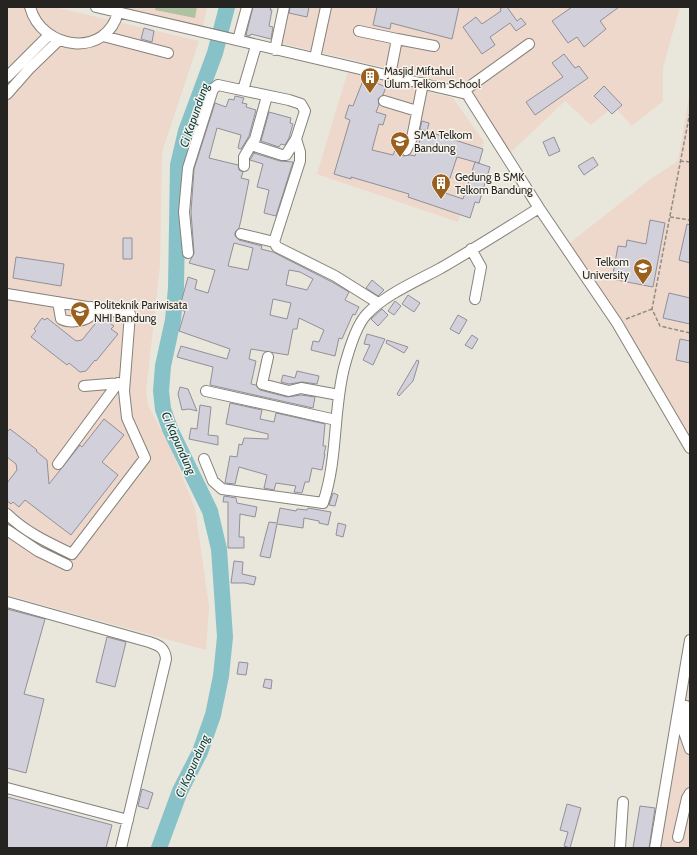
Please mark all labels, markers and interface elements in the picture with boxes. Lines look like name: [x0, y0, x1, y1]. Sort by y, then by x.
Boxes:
place label: Masjid Miftahul Úlum Telkom School: [384, 64, 481, 91]
building icon: Masjid Miftahul Úlum Telkom School: [359, 66, 381, 94]
water label: Ci Kapundung: [176, 80, 212, 149]
place label: SMA Telkom Bandung: [414, 128, 473, 155]
school or university icon: SMA Telkom Bandung: [389, 130, 411, 158]
place label: Gedung B SMK Telkom Bandung: [455, 170, 533, 197]
building icon: Gedung B SMK Telkom Bandung: [430, 172, 452, 200]
place label: Telkom University: [582, 255, 629, 282]
school or university icon: Telkom University: [632, 257, 654, 285]
place label: Politeknik Pariwisata NHI Bandung: [94, 298, 188, 325]
school or university icon: Politeknik Pariwisata NHI Bandung: [69, 300, 91, 328]
water label: Ci Kapundung: [158, 409, 200, 477]
water label: Ci Kapundung: [171, 732, 213, 800]

